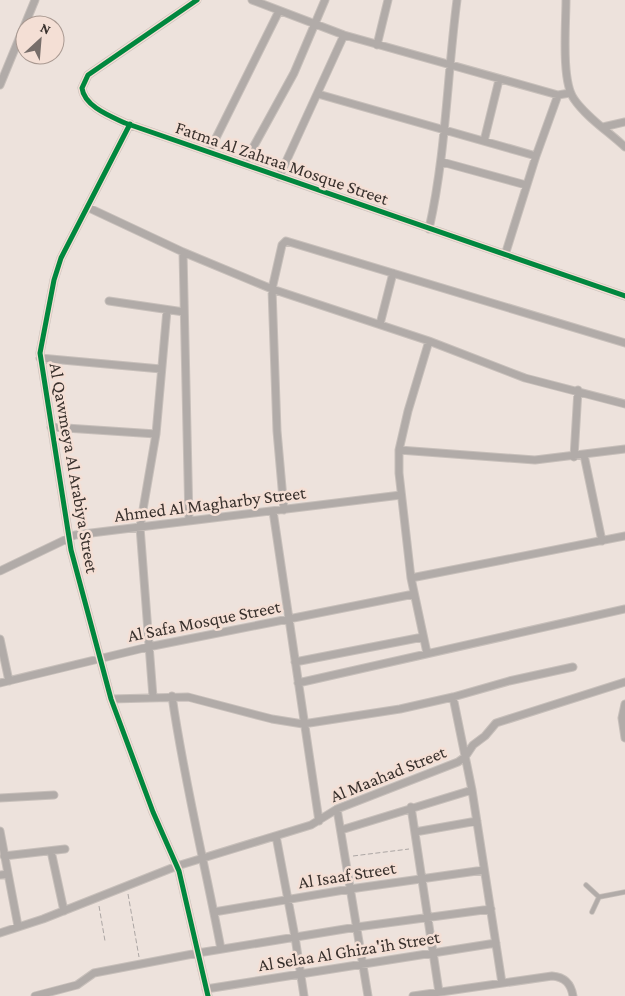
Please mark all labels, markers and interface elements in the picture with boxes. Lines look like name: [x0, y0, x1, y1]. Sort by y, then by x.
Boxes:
north arrow: [15, 15, 65, 65]
text: N: [38, 19, 54, 38]
street label: Fatma Al Zahraa Mosque Street: [173, 117, 392, 209]
street label: Al Qawmeya Al Arabiya Street: [46, 361, 103, 576]
street label: Ahmed Al Magharby Street: [113, 482, 308, 526]
street label: Al Safa Mosque Street: [126, 596, 283, 646]
street label: Al Maahad Street: [327, 741, 450, 806]
street label: Al Isaaf Street: [297, 857, 398, 893]
street label: Al Selaa Al Ghiza'ih Street: [257, 927, 442, 975]

